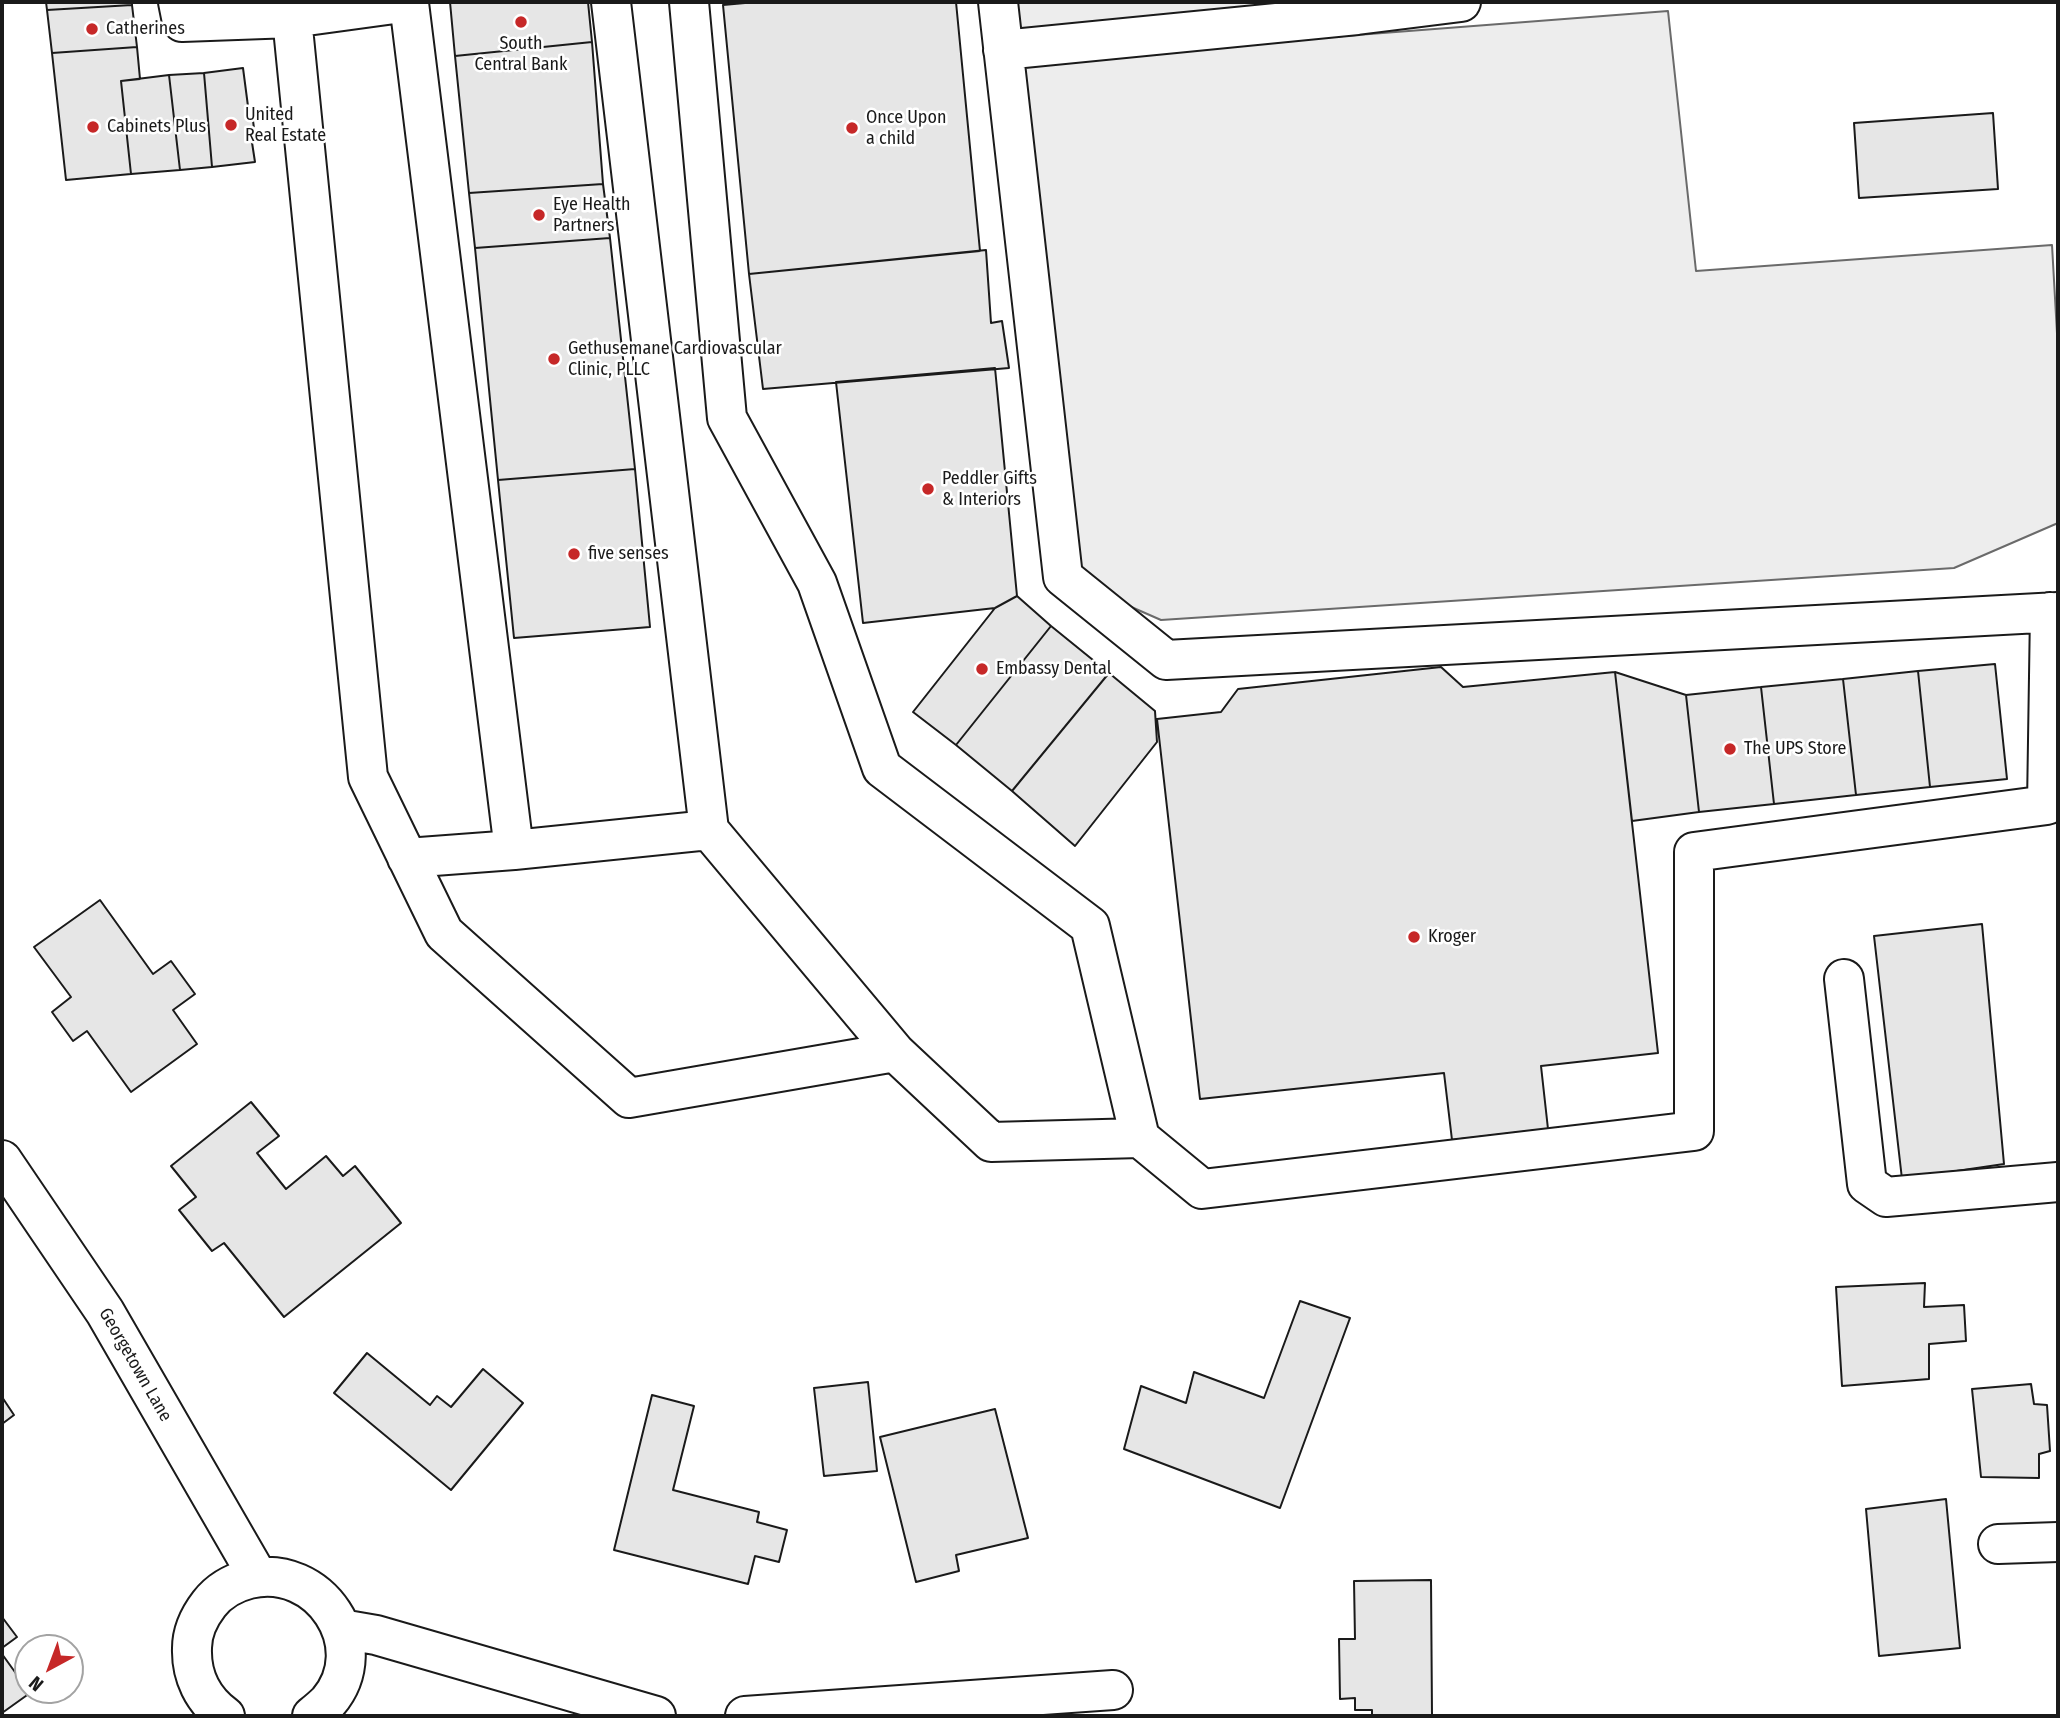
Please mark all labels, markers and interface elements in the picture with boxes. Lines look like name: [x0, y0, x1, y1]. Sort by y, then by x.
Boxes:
marker: South Central Bank: [513, 14, 529, 30]
place label: Catherines: [106, 18, 185, 40]
marker: Catherines: [84, 21, 100, 37]
place label: South Central Bank: [475, 33, 567, 76]
place label: United Real Estate: [245, 104, 326, 146]
place label: Once Upon a child: [866, 107, 946, 150]
place label: Cabinets Plus: [107, 116, 206, 138]
marker: United Real Estate: [223, 117, 239, 133]
marker: Cabinets Plus: [85, 119, 101, 135]
marker: Once Upon a child: [844, 120, 860, 136]
place label: Eye Health Partners: [553, 194, 631, 236]
marker: Eye Health Partners: [531, 207, 547, 223]
place label: Gethusemane Cardiovascular Clinic, PLLC: [568, 338, 782, 380]
marker: Gethusemane Cardiovascular Clinic, PLLC: [546, 351, 562, 367]
place label: Peddler Gifts & Interiors: [942, 468, 1037, 510]
marker: Peddler Gifts & Interiors: [920, 481, 936, 497]
place label: five senses: [588, 543, 669, 565]
marker: five senses: [566, 546, 582, 562]
place label: Embassy Dental: [996, 658, 1111, 680]
marker: Embassy Dental: [974, 661, 990, 677]
place label: The UPS Store: [1744, 738, 1846, 760]
marker: The UPS Store: [1722, 741, 1738, 757]
place label: Kroger: [1428, 926, 1476, 948]
marker: Kroger: [1406, 929, 1422, 945]
street label: Georgetown Lane: [94, 1304, 176, 1426]
north arrow: [14, 1634, 84, 1704]
text: N: [24, 1671, 48, 1696]

